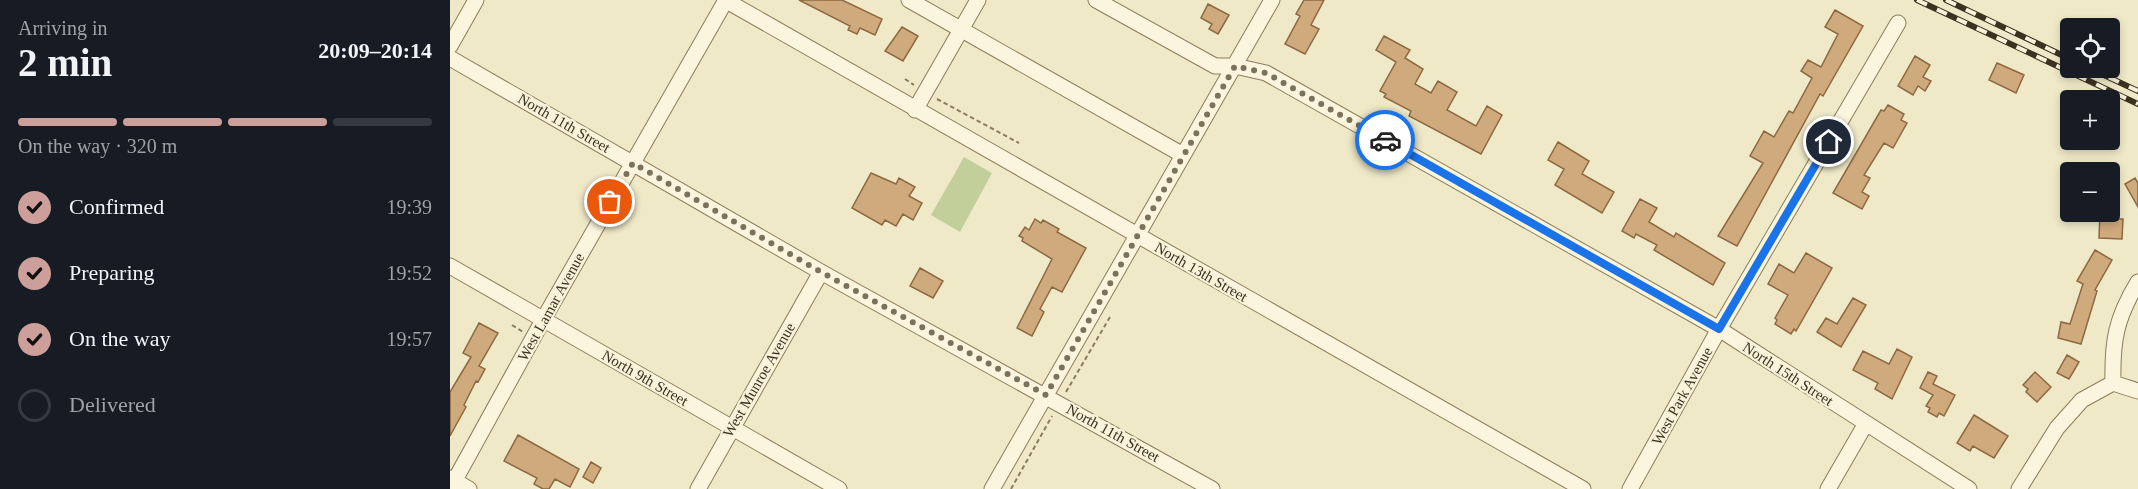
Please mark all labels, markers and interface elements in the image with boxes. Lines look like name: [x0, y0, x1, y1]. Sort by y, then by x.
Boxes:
text: Arriving in: [18, 17, 107, 39]
map controls: [2060, 18, 2120, 222]
button: locate: [2060, 18, 2120, 78]
text: 20:09–20:14: [318, 38, 432, 63]
text: 2 min: [18, 41, 112, 84]
street label: North 11th Street: [515, 90, 614, 156]
button: +: [2060, 90, 2120, 150]
courier: [1355, 110, 1415, 170]
pin: [1803, 116, 1854, 167]
icon: car: [1369, 124, 1402, 157]
icon: home: [1812, 125, 1845, 158]
text: On the way · 320 m: [18, 135, 177, 157]
button: −: [2060, 162, 2120, 222]
pin: [584, 176, 635, 227]
icon: bag: [593, 185, 626, 218]
icon: check: [18, 191, 51, 224]
text: Confirmed: [69, 194, 164, 219]
text: 19:39: [386, 196, 432, 218]
street label: North 13th Street: [1152, 239, 1251, 305]
street label: West Lamar Avenue: [515, 250, 587, 364]
icon: check: [18, 257, 51, 290]
text: Preparing: [69, 260, 155, 285]
text: 19:52: [386, 262, 432, 284]
street label: West Munroe Avenue: [720, 320, 798, 440]
icon: check: [18, 323, 51, 356]
text: On the way: [69, 326, 170, 351]
text: 19:57: [386, 328, 432, 350]
street label: North 15th Street: [1740, 339, 1837, 410]
street label: West Park Avenue: [1649, 344, 1716, 448]
street label: North 9th Street: [599, 347, 692, 410]
text: Delivered: [69, 392, 156, 417]
street label: North 11th Street: [1064, 401, 1163, 466]

